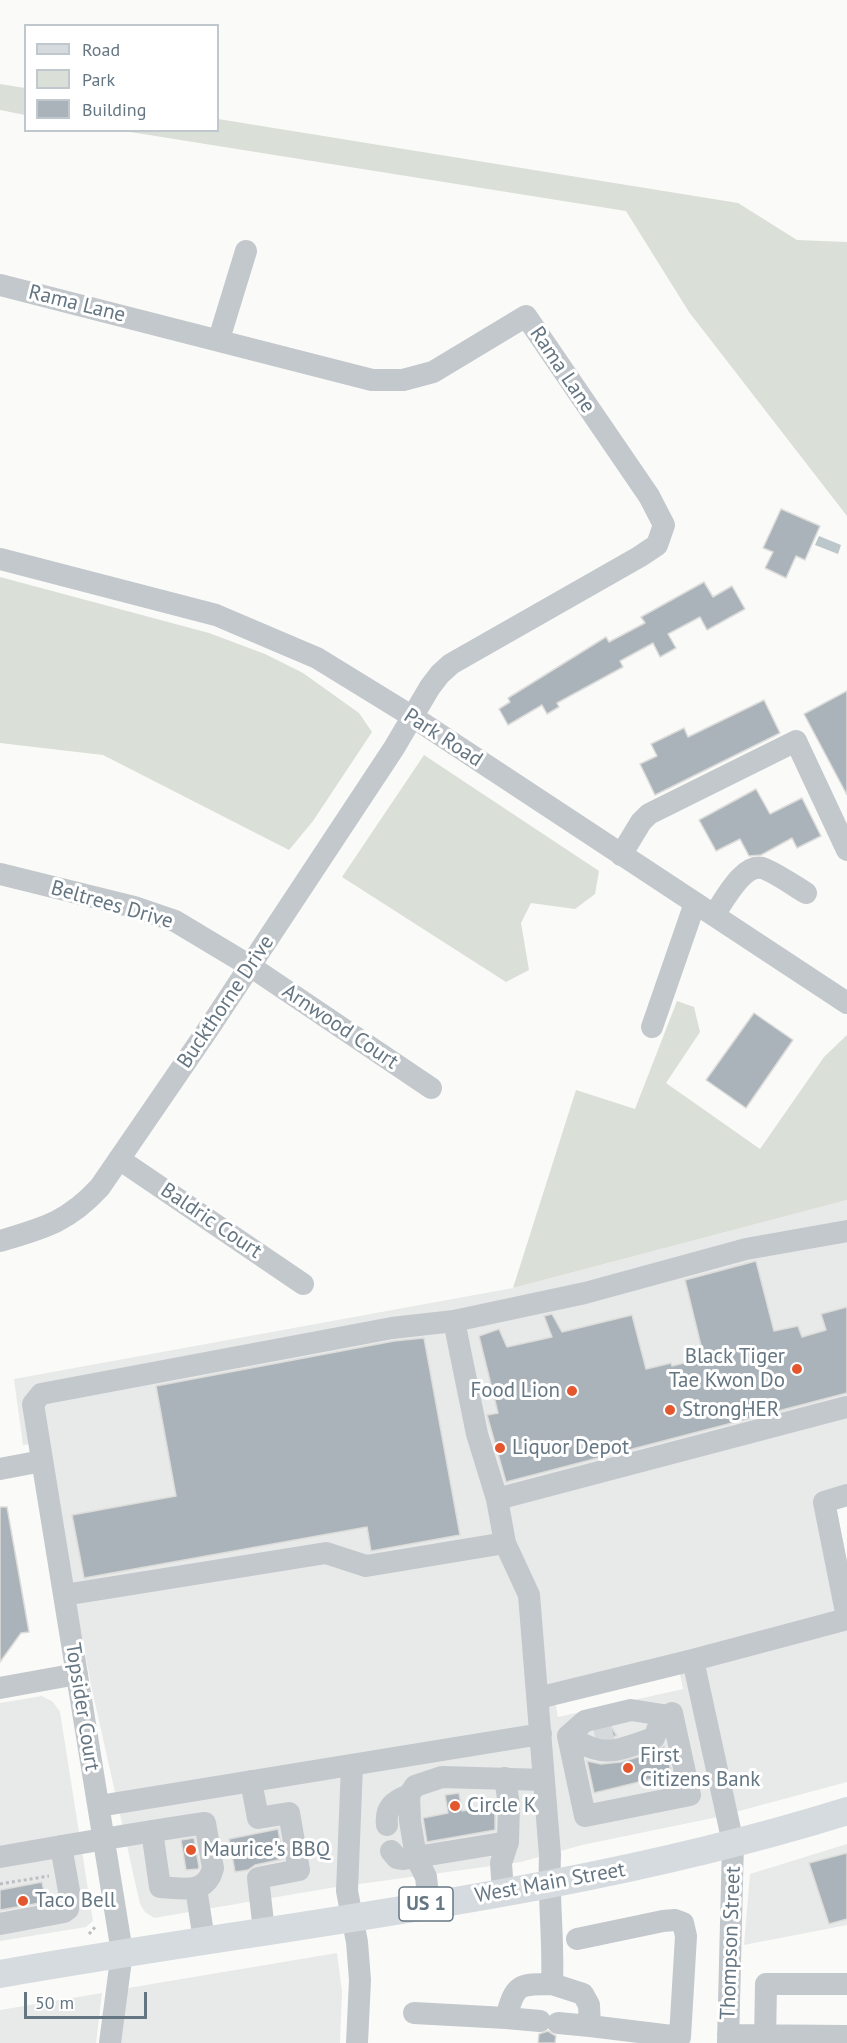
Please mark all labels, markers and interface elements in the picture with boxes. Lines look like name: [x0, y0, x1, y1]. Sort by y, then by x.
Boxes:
legend: [24, 24, 219, 132]
text: Road: [82, 38, 120, 61]
text: Park: [82, 68, 115, 91]
text: Building: [82, 98, 146, 121]
street label: Rama Lane: [26, 280, 128, 328]
street label: Rama Lane: [524, 322, 600, 418]
street label: Park Road: [399, 703, 487, 773]
street label: Beltrees Drive: [48, 876, 176, 934]
street label: Buckthorne Drive: [172, 931, 280, 1073]
street label: Arnwood Court: [277, 979, 403, 1075]
street label: Baldric Court: [156, 1178, 266, 1264]
place label: Black Tiger Tae Kwon Do: [669, 1344, 785, 1394]
marker: Black Tiger Tae Kwon Do: [790, 1362, 804, 1376]
place label: Food Lion: [470, 1378, 560, 1404]
marker: Food Lion: [565, 1384, 579, 1398]
place label: StrongHER: [682, 1397, 779, 1423]
marker: StrongHER: [663, 1403, 677, 1417]
place label: Liquor Depot: [512, 1435, 629, 1461]
marker: Liquor Depot: [493, 1441, 507, 1455]
street label: Topsider Court: [59, 1641, 105, 1773]
place label: First Citizens Bank: [640, 1743, 760, 1793]
marker: First Citizens Bank: [621, 1761, 635, 1775]
place label: Circle K: [467, 1793, 536, 1819]
marker: Circle K: [448, 1799, 462, 1813]
place label: Maurice's BBQ: [203, 1837, 330, 1863]
marker: Maurice's BBQ: [184, 1843, 198, 1857]
street label: West Main Street: [473, 1857, 627, 1909]
street label: Thompson Street: [716, 1866, 746, 2020]
road number: US 1: [399, 1887, 453, 1921]
place label: Taco Bell: [35, 1888, 116, 1914]
marker: Taco Bell: [16, 1894, 30, 1908]
scale bar: [27, 1980, 150, 2018]
text: 50 m: [35, 1991, 74, 2014]

